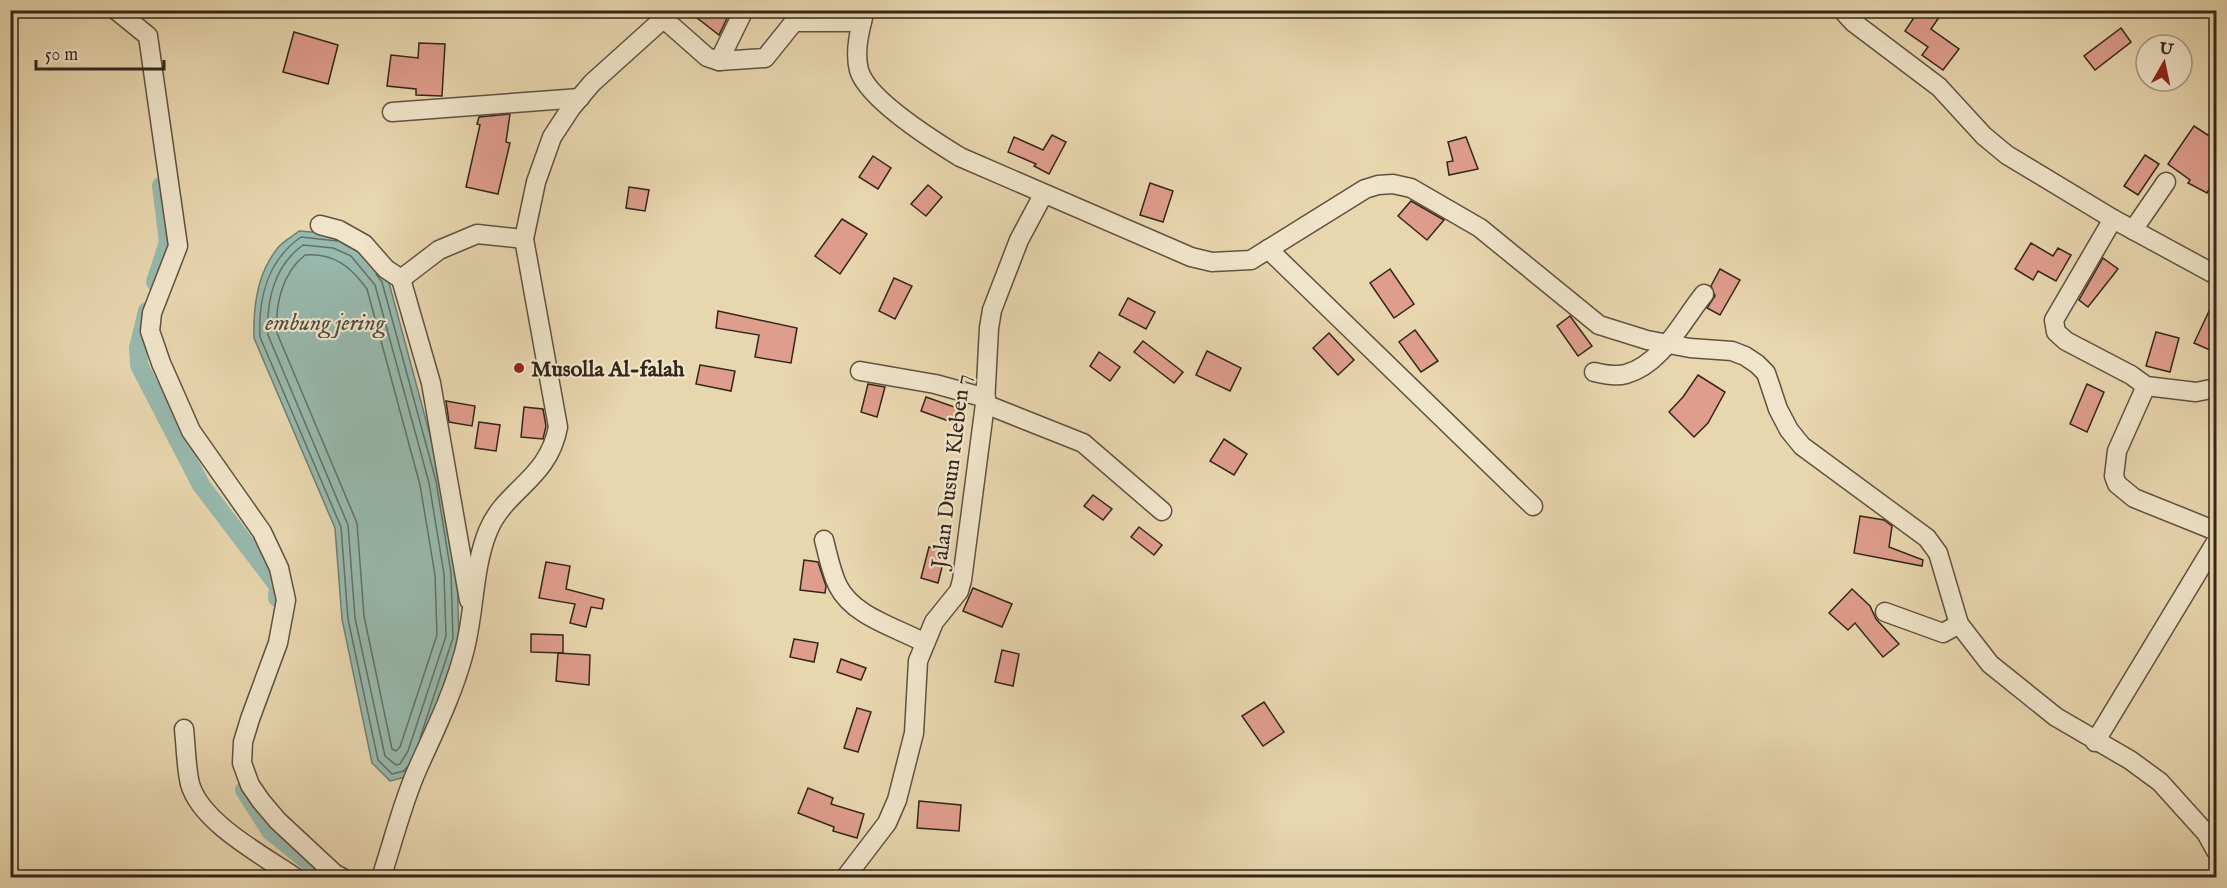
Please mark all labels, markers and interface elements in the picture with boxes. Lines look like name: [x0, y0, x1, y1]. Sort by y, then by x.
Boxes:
scale bar: [36, 33, 164, 71]
north arrow: [2134, 33, 2194, 93]
text: U: [2157, 39, 2175, 61]
text: 50 m: [45, 44, 78, 67]
water label: embung jering: [264, 308, 386, 339]
place label: Musolla Al-falah: [531, 356, 685, 384]
marker: Musolla Al-falah: [512, 361, 526, 375]
street label: Jalan Dusun Kleben 7: [926, 373, 978, 573]

